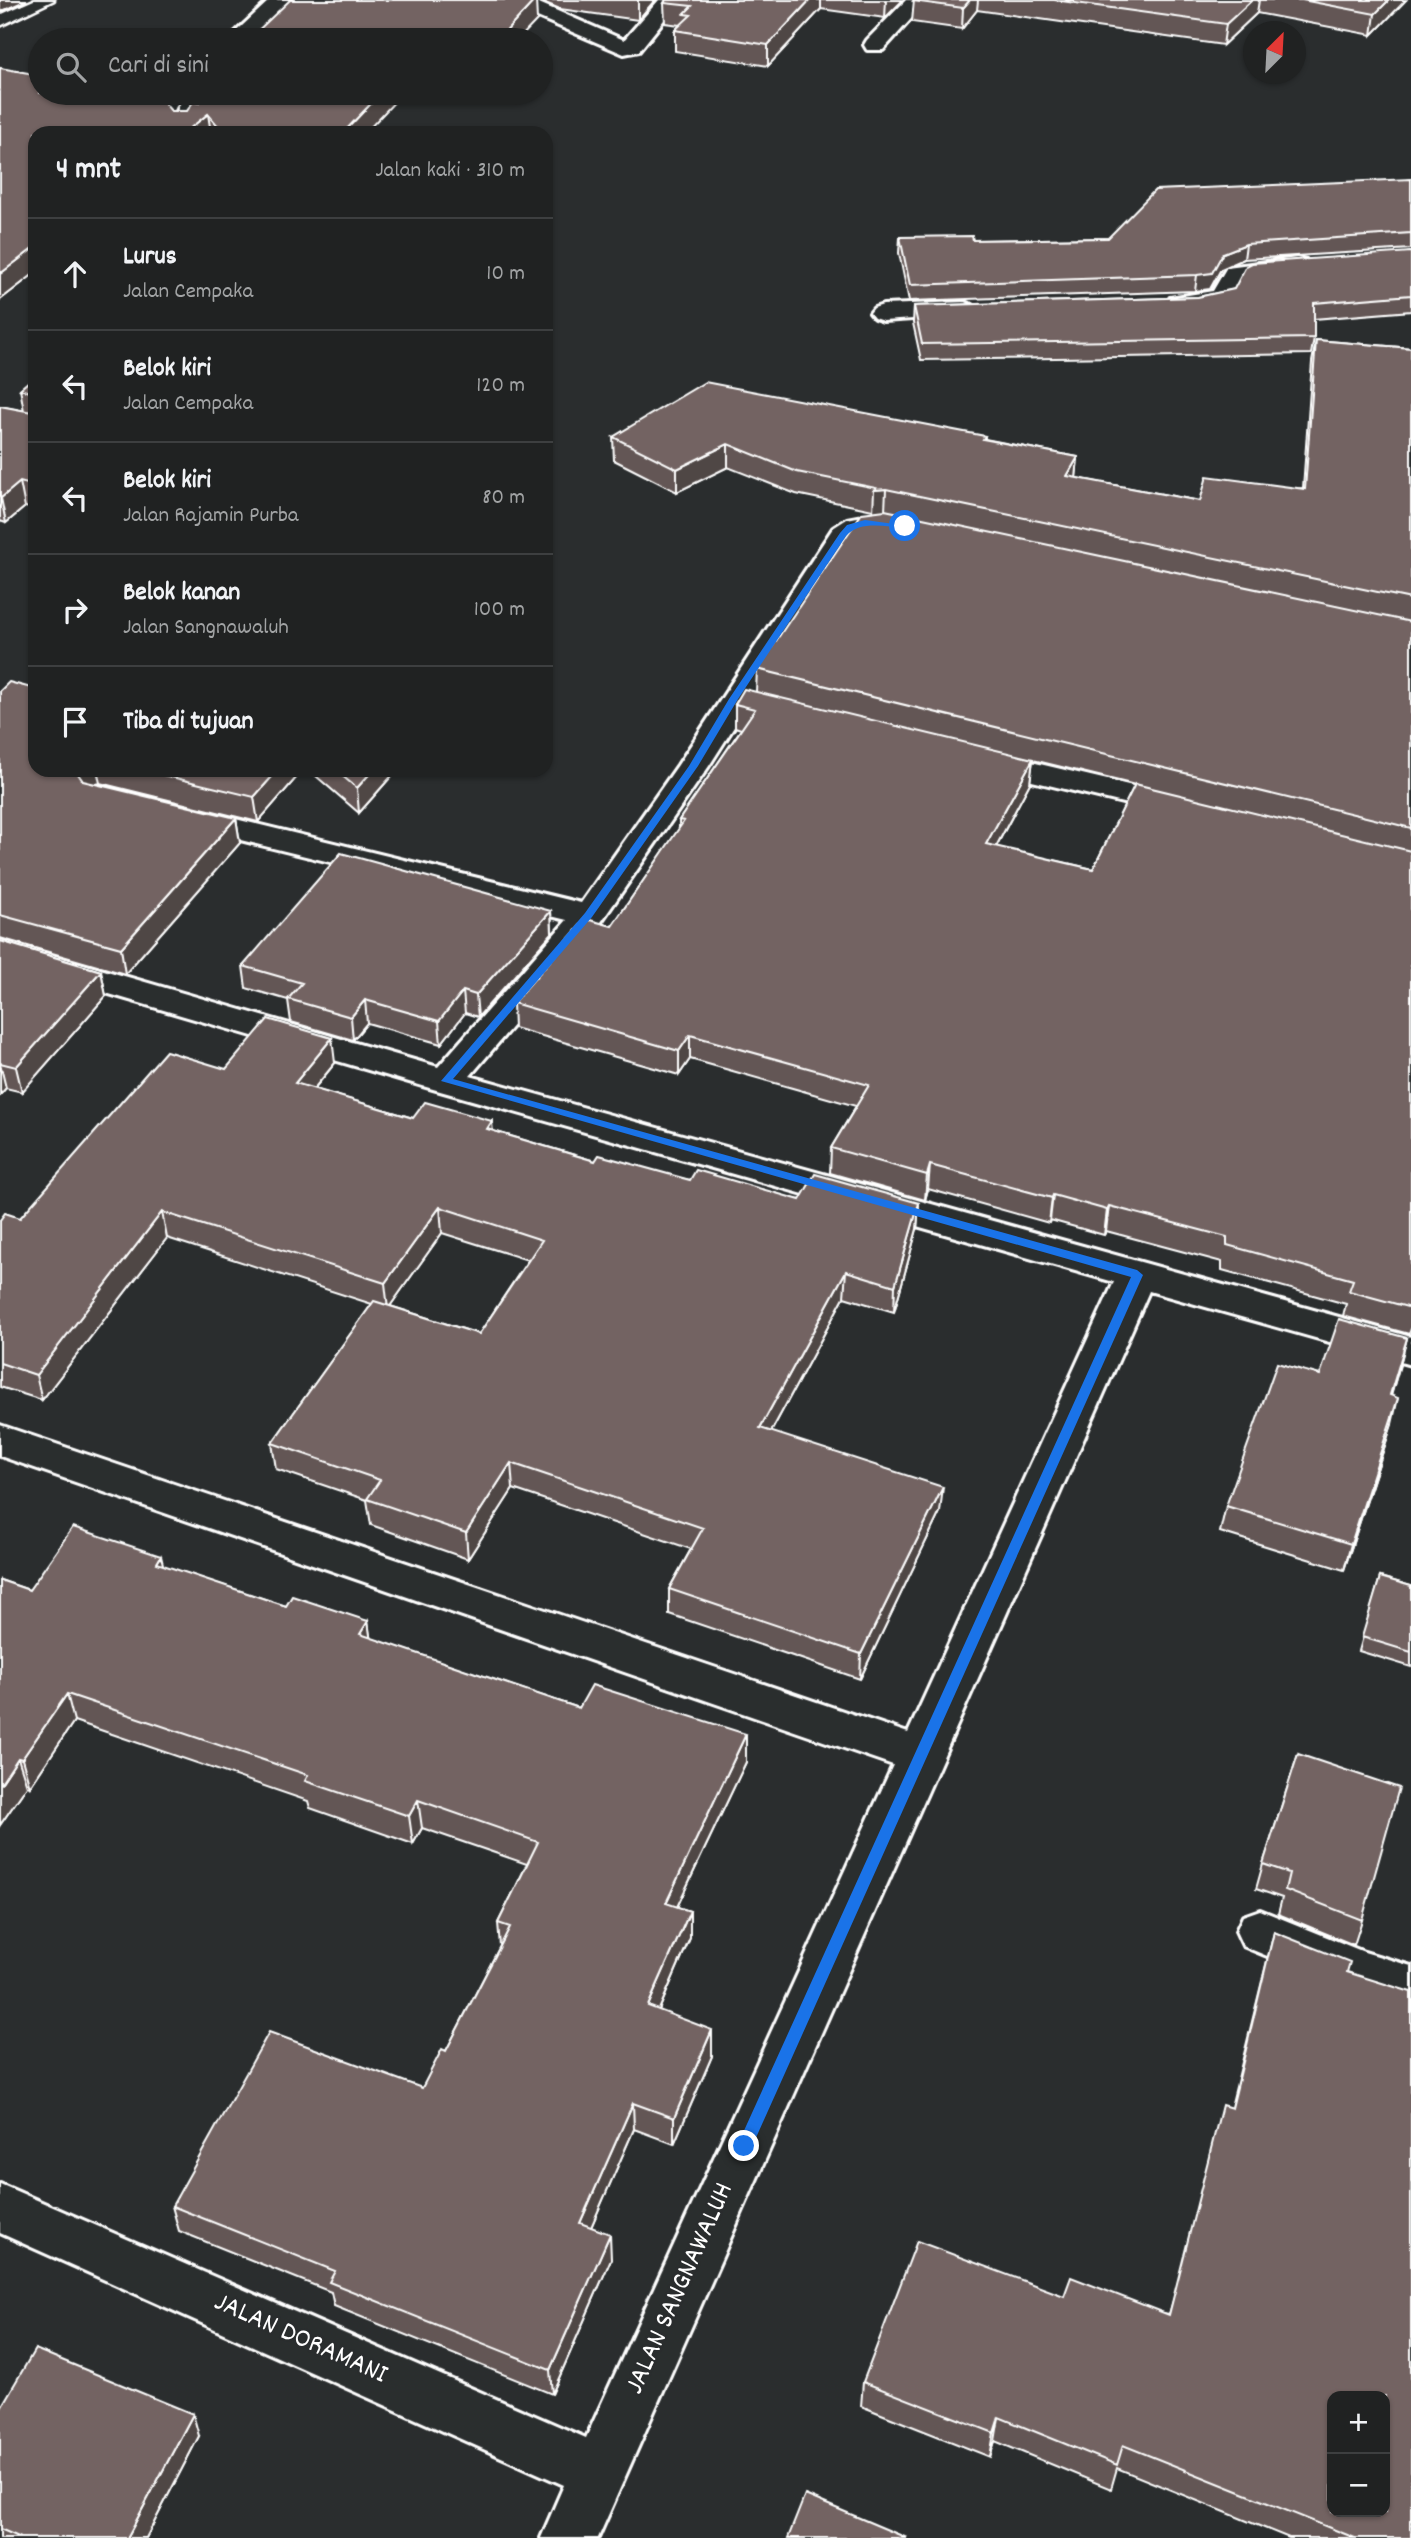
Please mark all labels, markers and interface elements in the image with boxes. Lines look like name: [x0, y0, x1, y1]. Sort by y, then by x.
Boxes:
north arrow: [1243, 21, 1306, 84]
search box: [28, 28, 553, 105]
icon: search: [52, 48, 90, 86]
text: Cari di sini: [108, 48, 209, 85]
text: 4 mnt: [56, 150, 121, 193]
text: Jalan kaki · 310 m: [375, 155, 525, 188]
text: Lurus: [123, 239, 177, 276]
icon: ahead: [56, 255, 94, 293]
text: 10 m: [486, 258, 525, 291]
text: Jalan Cempaka: [123, 276, 253, 309]
text: Belok kiri: [123, 351, 211, 388]
icon: left: [56, 367, 94, 405]
text: 120 m: [476, 370, 525, 403]
text: Jalan Cempaka: [123, 388, 253, 421]
text: Belok kiri: [123, 463, 211, 500]
icon: left: [56, 479, 94, 517]
text: 80 m: [482, 482, 525, 515]
text: Jalan Rajamin Purba: [123, 500, 299, 533]
route start: [889, 510, 920, 541]
text: Belok kanan: [123, 575, 240, 612]
icon: right: [56, 591, 94, 629]
text: 100 m: [474, 594, 525, 627]
text: Jalan Sangnawaluh: [123, 612, 289, 645]
icon: arrive: [56, 703, 94, 741]
text: Tiba di tujuan: [123, 704, 254, 741]
route end: [728, 2130, 759, 2161]
street label: JALAN SANGNAWALUH: [616, 2177, 746, 2401]
street label: JALAN DORAMANI: [207, 2284, 393, 2396]
map controls: [1327, 2391, 1390, 2517]
button: +: [1327, 2391, 1390, 2454]
button: −: [1327, 2454, 1390, 2517]

